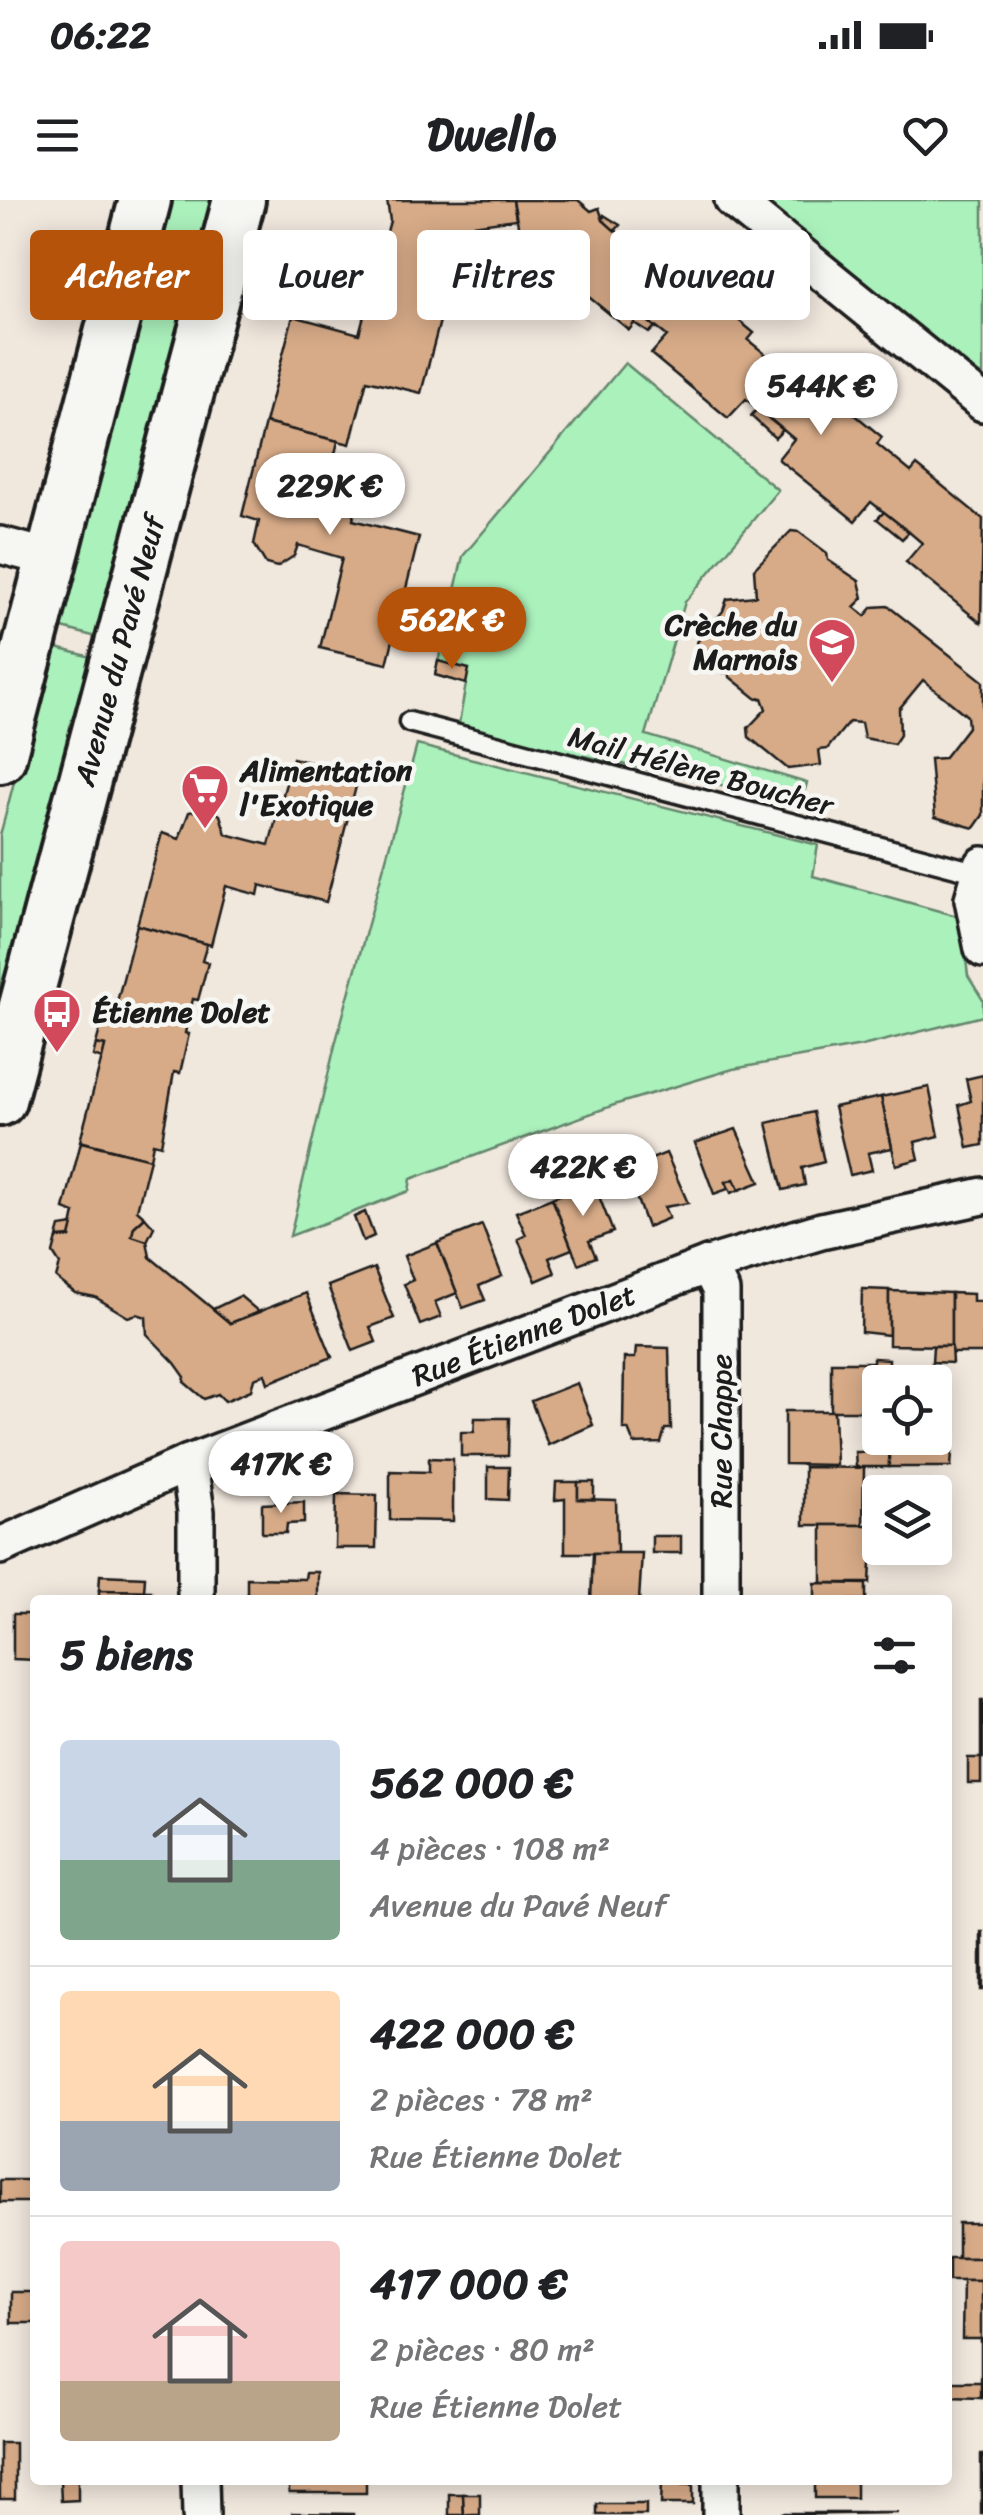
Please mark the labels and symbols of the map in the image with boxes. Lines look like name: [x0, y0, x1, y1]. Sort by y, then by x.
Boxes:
pin: 544K €: [740, 353, 902, 438]
pin: 229K €: [249, 453, 411, 538]
street label: Avenue du Pavé Neuf: [57, 506, 182, 793]
pin: 562K €: [371, 587, 533, 672]
place label: Crèche du Marnois: [664, 598, 798, 686]
school or university icon: Crèche du Marnois: [806, 616, 858, 684]
street label: Mail Hélène Boucher: [562, 710, 841, 833]
place label: Alimentation l'Exotique: [238, 744, 413, 832]
supermarket icon: Alimentation l'Exotique: [179, 762, 231, 830]
place label: Étienne Dolet: [92, 985, 270, 1039]
bus stop icon: Étienne Dolet: [31, 986, 83, 1054]
pin: 422K €: [502, 1134, 664, 1219]
street label: Rue Étienne Dolet: [404, 1268, 644, 1403]
street label: Rue Chappe: [694, 1354, 748, 1508]
pin: 417K €: [200, 1431, 362, 1516]

